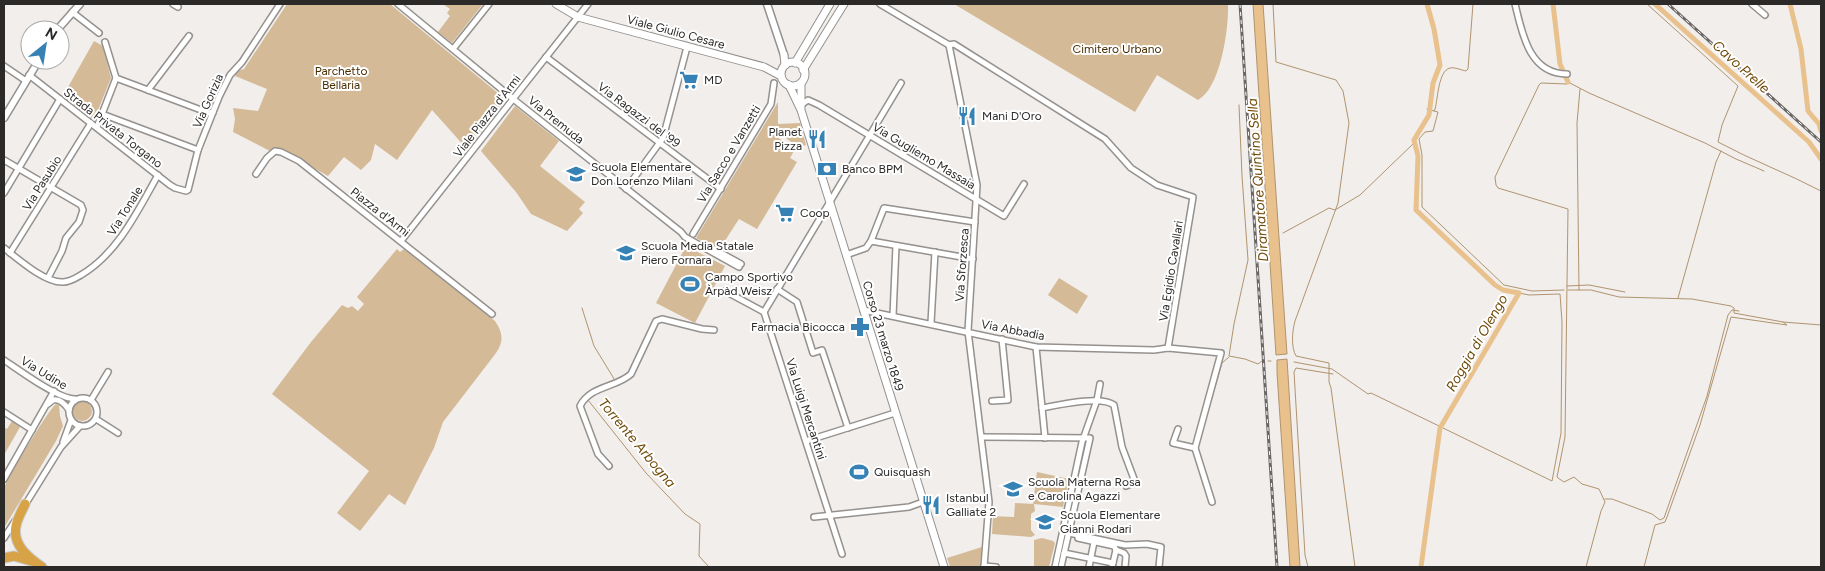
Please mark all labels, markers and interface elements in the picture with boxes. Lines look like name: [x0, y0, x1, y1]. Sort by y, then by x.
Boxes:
street label: Viale Giulio Cesare: [625, 12, 727, 52]
north arrow: [20, 20, 70, 70]
text: N: [42, 24, 60, 44]
water label: Cavo Prelle: [1709, 37, 1773, 97]
park label: Cimitero Urbano: [1073, 42, 1161, 56]
park label: Parchetto Bellaria: [315, 64, 367, 92]
supermarket icon: MD: [678, 69, 700, 91]
street label: Via Gorizia: [190, 72, 226, 130]
street label: Viale Piazza d'Armi: [450, 72, 524, 160]
place label: MD: [704, 73, 722, 87]
street label: Via Ragazzi del '99: [595, 79, 683, 151]
street label: Strada Privata Torgano: [61, 85, 165, 171]
street label: Via Premuda: [525, 93, 587, 147]
water label: Diramatore Quintino Sella: [1244, 98, 1272, 262]
street label: Via Sacco e Vanzetti: [694, 103, 764, 205]
restaurant icon: Mani D'Oro: [956, 105, 978, 127]
place label: Mani D'Oro: [982, 109, 1042, 123]
street label: Via Gugliemo Massaia: [870, 120, 978, 192]
place label: Planet Pizza: [769, 125, 802, 153]
restaurant icon: Planet Pizza: [806, 128, 828, 150]
street label: Via Pasubio: [20, 153, 64, 213]
bank icon: Banco BPM: [816, 158, 838, 180]
place label: Scuola Elementare Don Lorenzo Milani: [591, 160, 693, 188]
place label: Banco BPM: [842, 162, 903, 176]
school or university icon: Scuola Elementare Don Lorenzo Milani: [565, 163, 587, 185]
street label: Via Tonale: [104, 184, 146, 238]
street label: Piazza d'Armi: [348, 185, 412, 239]
supermarket icon: Coop: [774, 202, 796, 224]
place label: Coop: [800, 206, 830, 220]
street label: Via Egidio Cavallari: [1156, 220, 1186, 322]
street label: Via Sforzesca: [952, 228, 972, 302]
place label: Scuola Media Statale Piero Fornara: [641, 239, 754, 267]
school or university icon: Scuola Media Statale Piero Fornara: [615, 242, 637, 264]
place label: Campo Sportivo Àrpàd Weisz: [705, 270, 793, 298]
sports icon: Campo Sportivo Àrpàd Weisz: [679, 273, 701, 295]
street label: Corso 23 marzo 1849: [860, 279, 906, 393]
water label: Roggia di Olengo: [1442, 292, 1512, 394]
pharmacy icon: Farmacia Bicocca: [849, 316, 871, 338]
street label: Via Abbadia: [980, 317, 1046, 343]
place label: Farmacia Bicocca: [751, 320, 845, 334]
street label: Via Udine: [18, 354, 70, 393]
street label: Via Luigi Mercantini: [783, 357, 829, 461]
water label: Torrente Arbogna: [595, 395, 679, 491]
sports icon: Quisquash: [848, 461, 870, 483]
place label: Quisquash: [874, 465, 931, 479]
place label: Scuola Materna Rosa e Carolina Agazzi: [1028, 475, 1141, 503]
school or university icon: Scuola Materna Rosa e Carolina Agazzi: [1002, 478, 1024, 500]
place label: Istanbul Galliate 2: [946, 491, 996, 519]
restaurant icon: Istanbul Galliate 2: [920, 494, 942, 516]
place label: Scuola Elementare Gianni Rodari: [1060, 508, 1161, 536]
school or university icon: Scuola Elementare Gianni Rodari: [1034, 511, 1056, 533]

